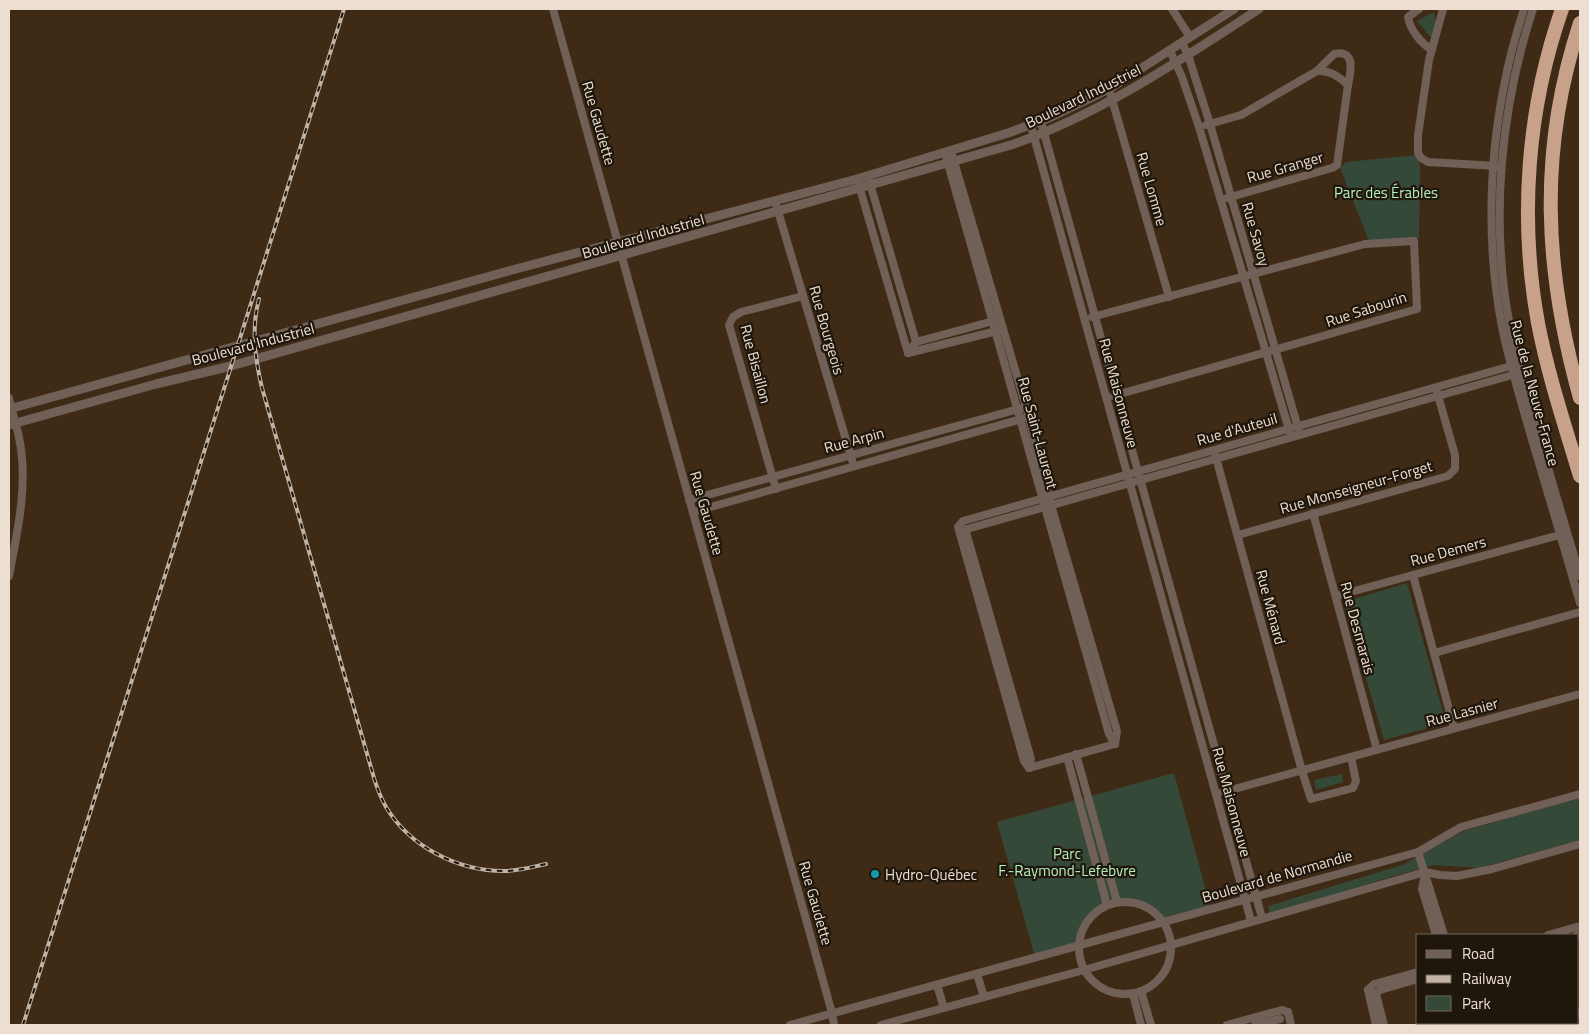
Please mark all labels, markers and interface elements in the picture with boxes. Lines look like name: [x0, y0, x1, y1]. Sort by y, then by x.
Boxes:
street label: Boulevard Industriel: [1021, 58, 1145, 134]
street label: Rue Gaudette: [576, 78, 622, 168]
street label: Rue Granger: [1244, 145, 1326, 189]
street label: Rue Lomme: [1131, 149, 1173, 229]
park label: Parc des Érables: [1334, 181, 1438, 204]
street label: Rue Savoy: [1236, 199, 1276, 269]
street label: Boulevard Industriel: [579, 208, 707, 264]
street label: Rue Bourgeois: [803, 283, 851, 377]
street label: Rue Sabourin: [1323, 285, 1409, 333]
street label: Boulevard Industriel: [189, 317, 317, 371]
street label: Rue de la Neuve-France: [1504, 317, 1566, 469]
street label: Rue Bisaillon: [734, 322, 778, 406]
street label: Rue Maisonneuve: [1093, 336, 1145, 450]
street label: Rue Saint-Laurent: [1012, 374, 1064, 492]
street label: Rue d'Auteuil: [1194, 407, 1280, 451]
street label: Rue Arpin: [821, 421, 887, 459]
street label: Rue Monseigneur-Forget: [1277, 454, 1436, 520]
street label: Rue Gaudette: [684, 468, 730, 558]
street label: Rue Demers: [1408, 530, 1488, 572]
street label: Rue Ménard: [1250, 567, 1292, 647]
street label: Rue Desmarais: [1335, 579, 1381, 677]
street label: Rue Lasnier: [1423, 691, 1501, 733]
street label: Rue Maisonneuve: [1206, 745, 1258, 859]
park label: Parc F.-Raymond-Lefebvre: [998, 842, 1136, 882]
street label: Boulevard de Normandie: [1199, 843, 1355, 909]
street label: Rue Gaudette: [793, 858, 839, 948]
place label: Hydro-Québec: [885, 863, 977, 886]
marker: Hydro-Québec: [869, 868, 881, 880]
legend: [1416, 934, 1579, 1024]
text: Road: [1462, 942, 1494, 965]
text: Railway: [1462, 967, 1512, 990]
text: Park: [1462, 992, 1491, 1015]

